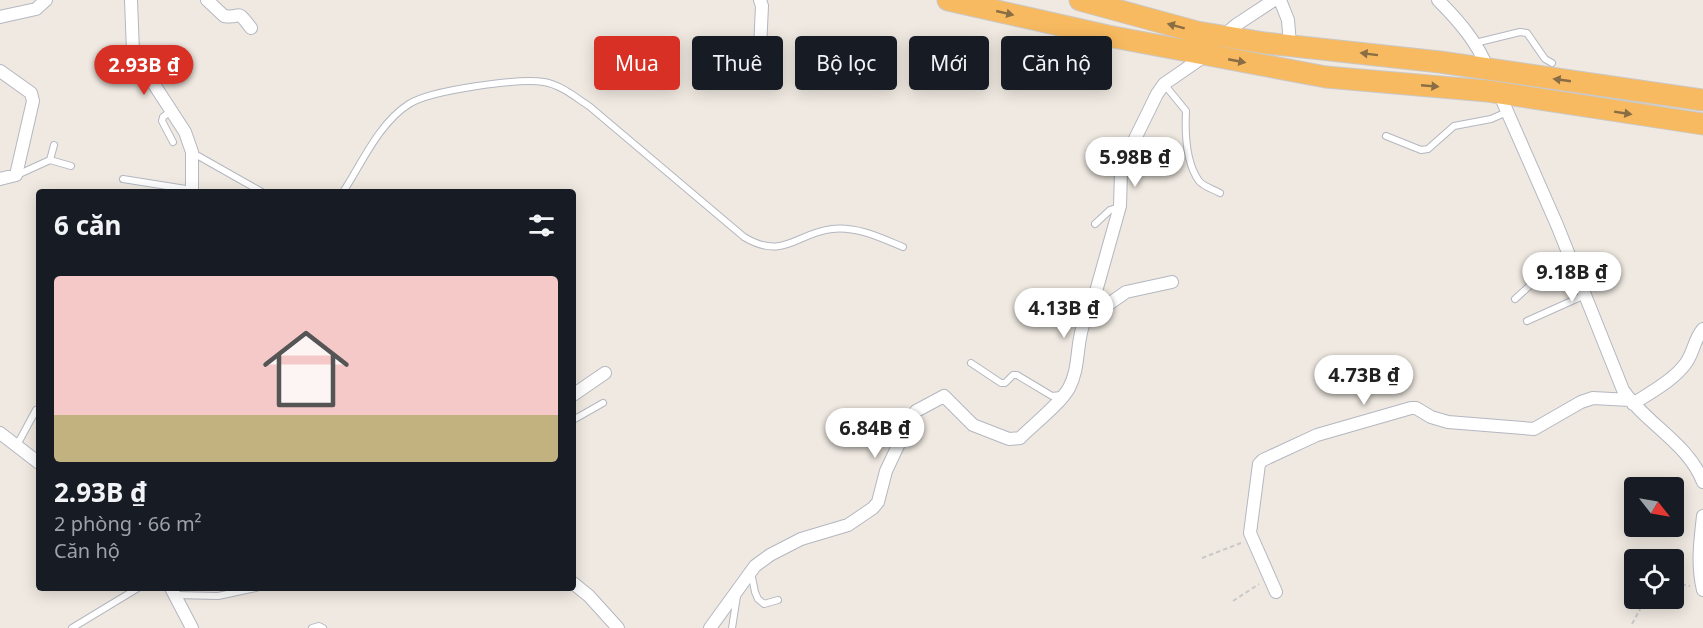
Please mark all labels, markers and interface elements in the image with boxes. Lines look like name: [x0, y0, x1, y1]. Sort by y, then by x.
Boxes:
one-way arrow: [996, 9, 1015, 18]
one-way arrow: [1167, 21, 1185, 30]
chip: Mua: [594, 36, 680, 90]
chip: Thuê: [692, 36, 783, 90]
chip: Bộ lọc: [795, 36, 897, 90]
chip: Mới: [909, 36, 989, 90]
chip: Căn hộ: [1001, 36, 1112, 90]
pin: 2.93B ₫: [89, 45, 199, 96]
one-way arrow: [1359, 49, 1378, 59]
text: 2.93B ₫: [108, 51, 180, 78]
one-way arrow: [1228, 57, 1247, 66]
one-way arrow: [1552, 76, 1571, 85]
one-way arrow: [1420, 81, 1439, 91]
one-way arrow: [1614, 108, 1633, 117]
pin: 5.98B ₫: [1080, 137, 1190, 188]
text: 5.98B ₫: [1099, 143, 1171, 170]
text: 6 căn: [54, 207, 122, 243]
icon: filters: [525, 209, 558, 242]
pin: 9.18B ₫: [1517, 252, 1627, 303]
text: 9.18B ₫: [1536, 258, 1608, 285]
pin: 4.13B ₫: [1009, 288, 1119, 339]
text: 4.13B ₫: [1028, 294, 1100, 321]
icon: home: [252, 315, 360, 423]
pin: 4.73B ₫: [1309, 355, 1419, 406]
text: 4.73B ₫: [1328, 361, 1400, 388]
pin: 6.84B ₫: [820, 408, 930, 459]
text: 6.84B ₫: [839, 414, 911, 441]
text: 2.93B ₫: [54, 474, 147, 510]
north arrow: [1624, 477, 1684, 537]
map controls: [1624, 477, 1684, 609]
text: 2 phòng · 66 m²: [54, 510, 202, 537]
text: Căn hộ: [54, 537, 120, 564]
button: locate: [1624, 549, 1684, 609]

